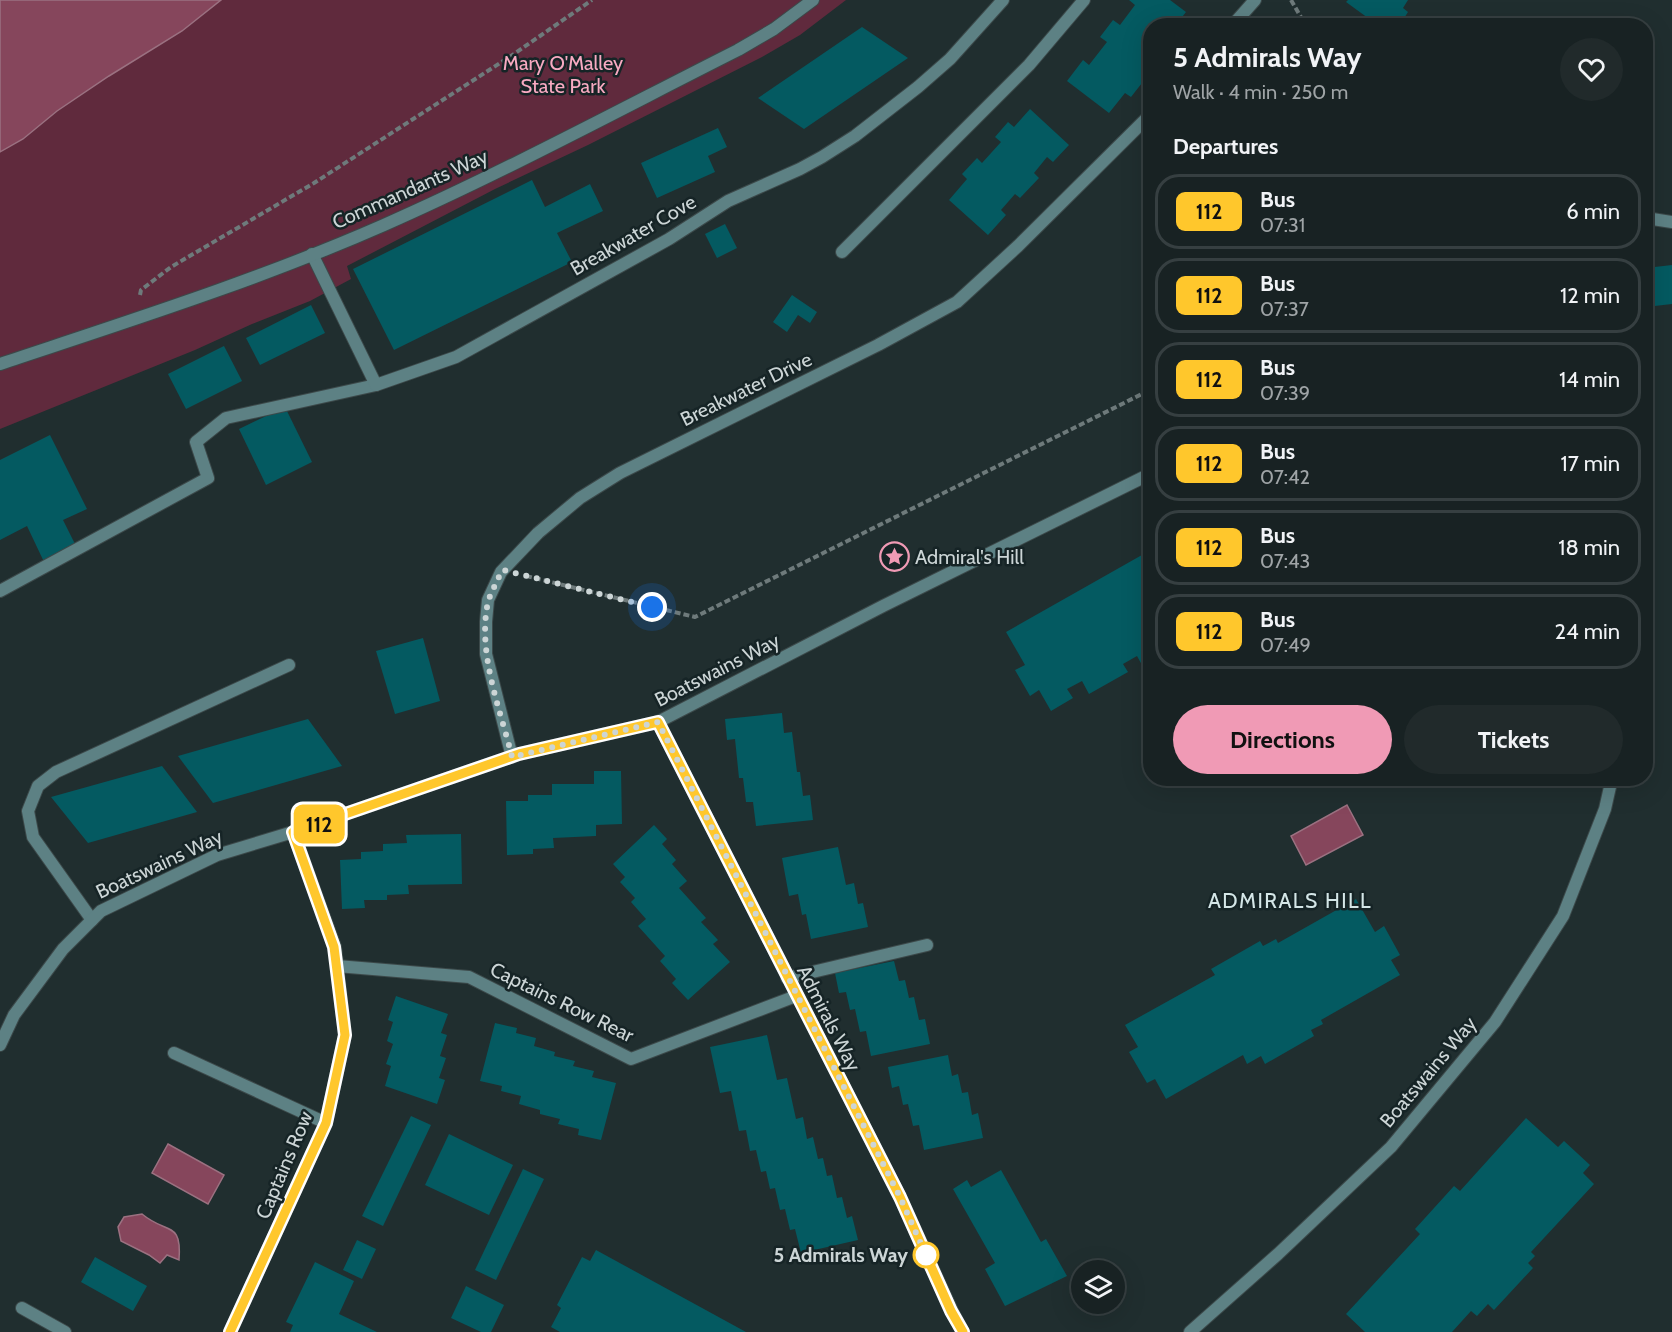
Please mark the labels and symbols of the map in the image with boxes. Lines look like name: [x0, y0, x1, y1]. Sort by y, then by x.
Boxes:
park label: Mary O'Malley State Park: [503, 51, 623, 98]
street label: Commandants Way: [329, 144, 491, 234]
street label: Breakwater Cove: [566, 189, 700, 281]
street label: Breakwater Drive: [676, 347, 816, 431]
place icon: Admiral's Hill: [878, 541, 910, 573]
place label: Admiral's Hill: [915, 545, 1024, 569]
your location: [637, 592, 667, 622]
street label: Boatswains Way: [651, 628, 783, 712]
line badge: 112: [284, 804, 354, 844]
street label: Boatswains Way: [92, 824, 226, 904]
district label: ADMIRALS HILL: [1208, 888, 1372, 913]
street label: Captains Row Rear: [486, 957, 638, 1047]
street label: Admirals Way: [792, 961, 866, 1075]
street label: Boatswains Way: [1375, 1012, 1481, 1132]
street label: Captains Row: [251, 1107, 318, 1222]
marker: 5 Admirals Way: [913, 1242, 939, 1268]
place label: 5 Admirals Way: [773, 1243, 908, 1267]

